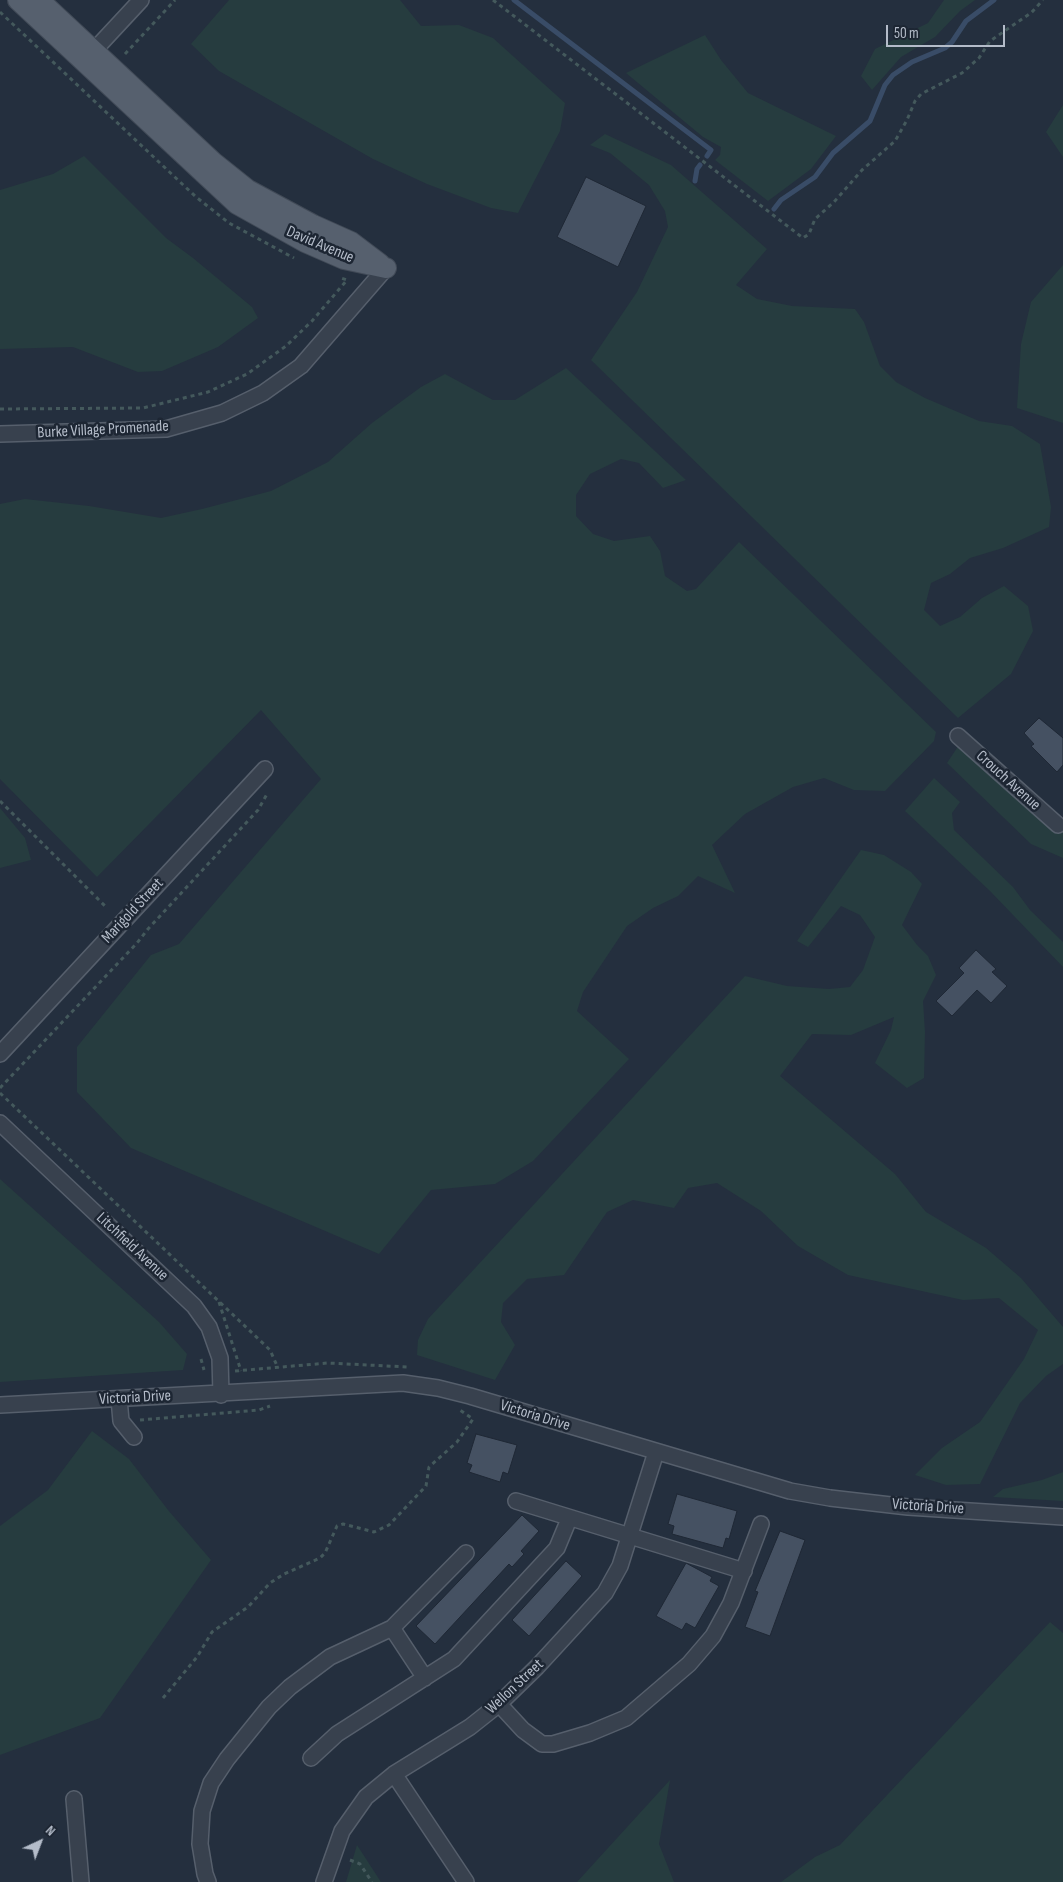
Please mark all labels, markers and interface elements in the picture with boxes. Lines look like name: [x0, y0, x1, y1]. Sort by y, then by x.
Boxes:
scale bar: [888, 15, 1007, 47]
text: 50 m: [894, 24, 919, 43]
street label: David Avenue: [283, 222, 357, 268]
street label: Burke Village Promenade: [37, 417, 169, 443]
street label: Crouch Avenue: [972, 747, 1044, 815]
street label: Marigold Street: [98, 874, 168, 948]
street label: Litchfield Avenue: [92, 1209, 172, 1285]
street label: Victoria Drive: [99, 1387, 171, 1409]
street label: Victoria Drive: [498, 1396, 572, 1436]
street label: Victoria Drive: [891, 1495, 965, 1519]
street label: Wellon Street: [482, 1655, 548, 1719]
north arrow: [15, 1817, 65, 1867]
text: N: [42, 1822, 59, 1839]

